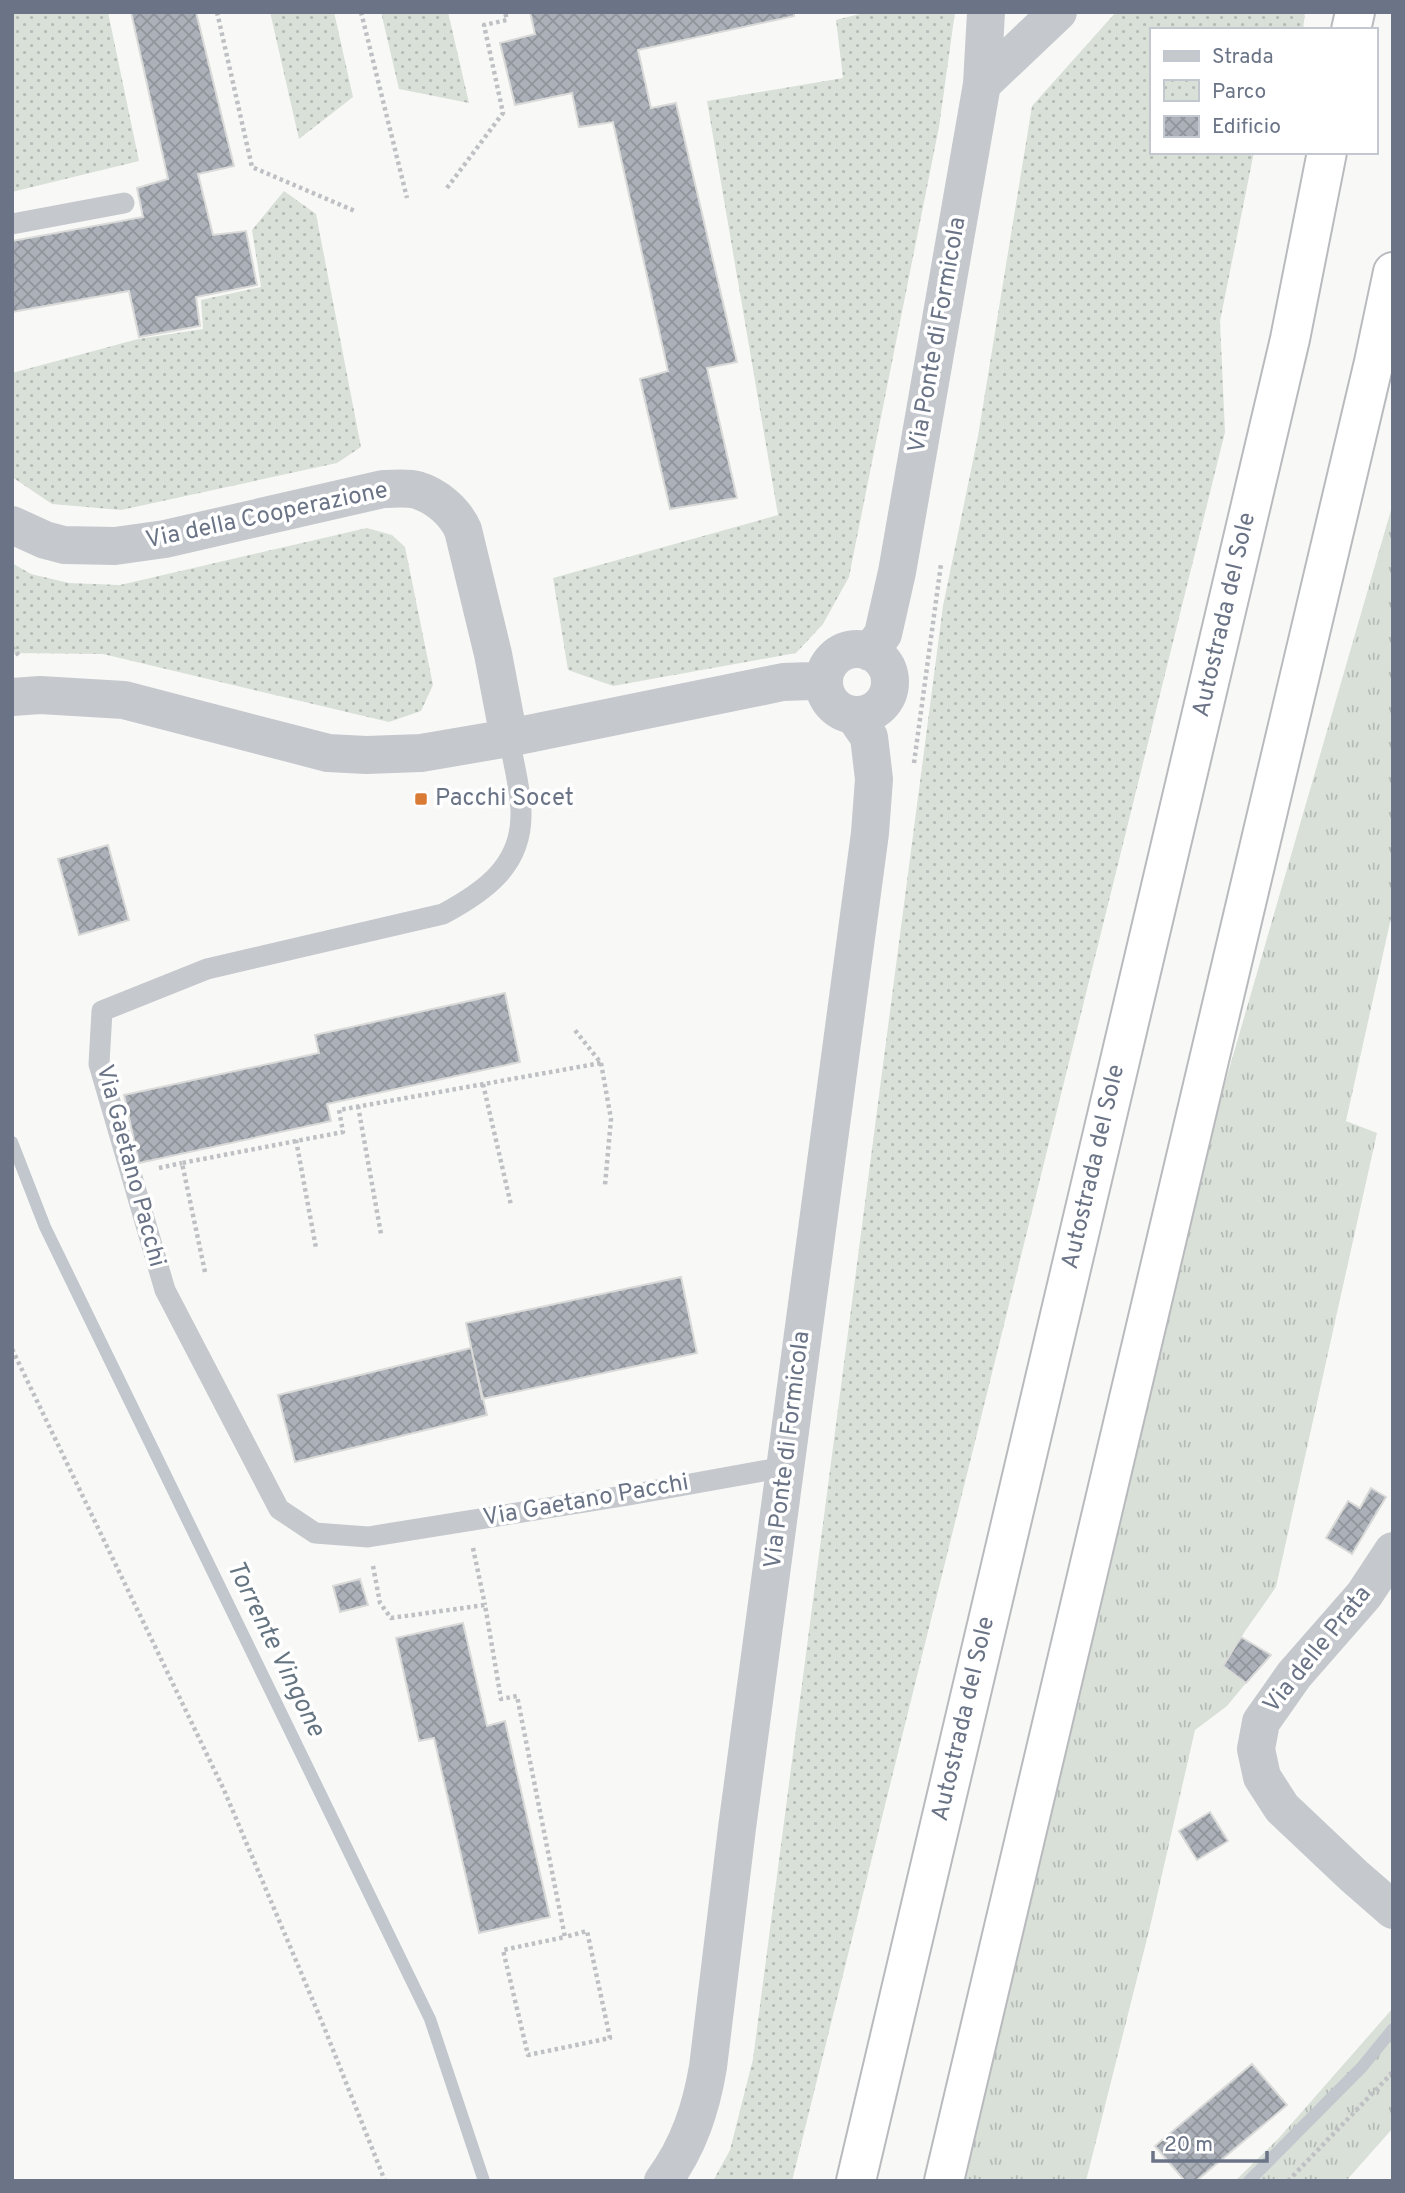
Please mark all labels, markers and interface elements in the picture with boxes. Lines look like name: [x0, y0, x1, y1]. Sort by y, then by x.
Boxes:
legend: [1150, 28, 1377, 154]
text: Strada: [1212, 44, 1273, 71]
text: Parco: [1212, 79, 1266, 106]
text: Edificio: [1212, 114, 1281, 141]
street label: Via Ponte di Formicola: [902, 215, 974, 455]
street label: Via della Cooperazione: [143, 476, 391, 556]
street label: Autostrada del Sole: [1187, 510, 1263, 720]
place label: Pacchi Socet: [435, 784, 574, 814]
marker: Pacchi Socet: [413, 791, 429, 807]
street label: Via Gaetano Pacchi: [89, 1062, 171, 1270]
street label: Autostrada del Sole: [1056, 1062, 1132, 1272]
street label: Via Ponte di Formicola: [759, 1329, 817, 1571]
street label: Via Gaetano Pacchi: [481, 1468, 691, 1534]
water label: Torrente Vingone: [218, 1556, 332, 1743]
street label: Via delle Prata: [1257, 1580, 1379, 1720]
street label: Autostrada del Sole: [926, 1614, 1002, 1824]
scale bar: [1153, 2120, 1267, 2164]
text: 20 m: [1164, 2132, 1213, 2159]

